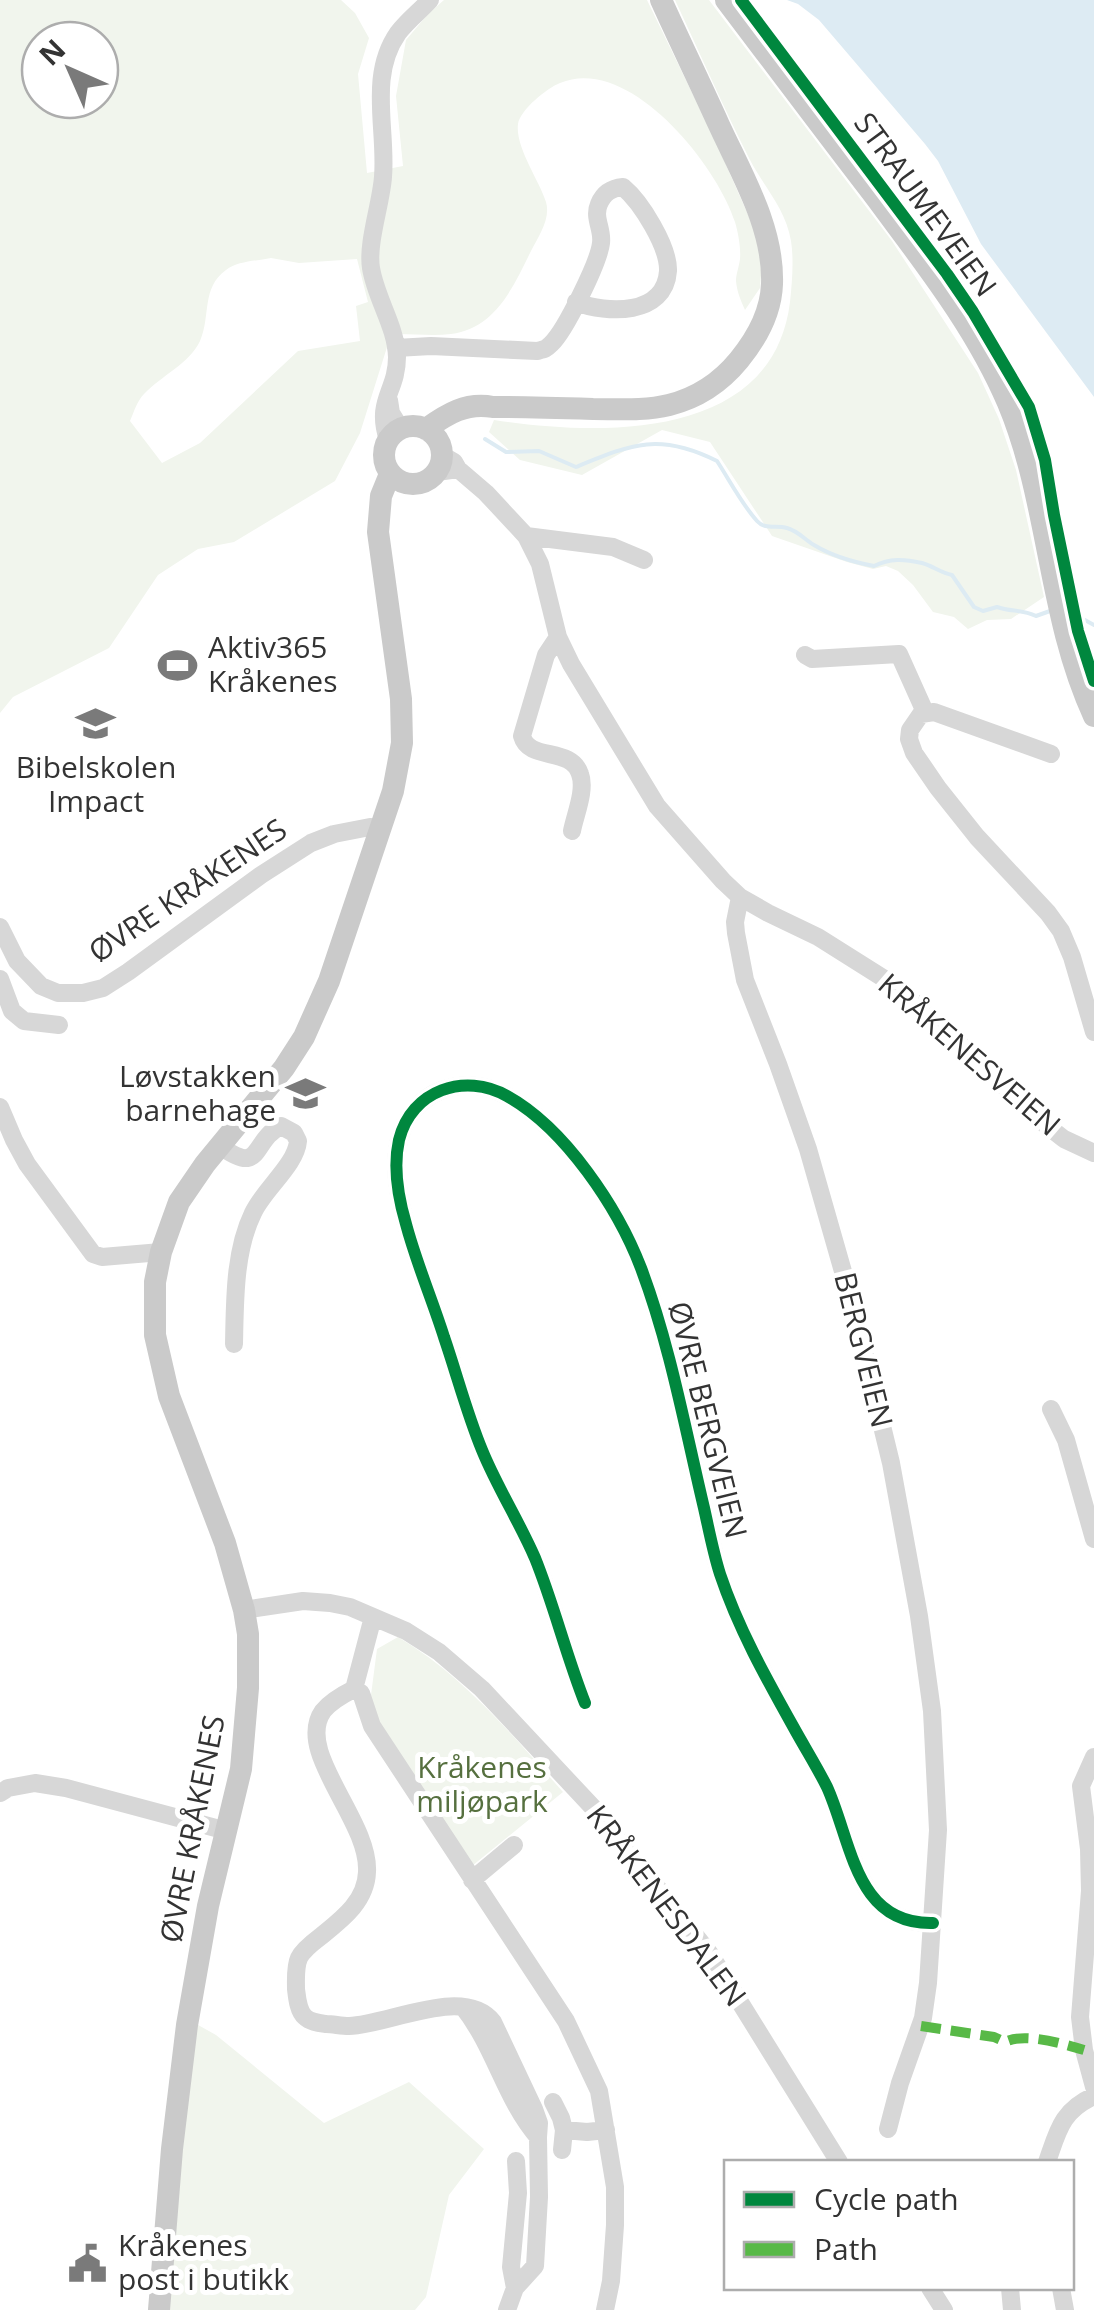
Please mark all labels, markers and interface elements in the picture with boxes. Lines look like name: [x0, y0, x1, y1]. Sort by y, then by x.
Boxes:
north arrow: [20, 20, 120, 120]
text: N: [30, 30, 73, 73]
street label: STRAUMEVEIEN: [846, 104, 1007, 304]
place label: Aktiv365 Kråkenes: [208, 626, 337, 701]
sports icon: Aktiv365 Kråkenes: [157, 644, 199, 686]
school or university icon: Bibelskolen Impact: [75, 703, 117, 745]
place label: Bibelskolen Impact: [16, 746, 176, 821]
street label: ØVRE KRÅKENES: [80, 808, 294, 971]
street label: KRÅKENESVEIEN: [870, 963, 1070, 1144]
place label: Løvstakken barnehage: [119, 1055, 276, 1130]
school or university icon: Løvstakken barnehage: [285, 1073, 327, 1115]
street label: BERGVEIEN: [825, 1268, 904, 1432]
street label: ØVRE BERGVEIEN: [659, 1297, 758, 1542]
street label: ØVRE KRÅKENES: [149, 1712, 234, 1946]
park label: Kråkenes miljøpark: [416, 1746, 548, 1821]
street label: KRÅKENESDALEN: [578, 1796, 756, 2014]
legend: [724, 2160, 1074, 2290]
text: Cycle path: [814, 2178, 959, 2219]
place label: Kråkenes post i butikk: [118, 2224, 289, 2299]
text: Path: [814, 2228, 878, 2269]
public building icon: Kråkenes post i butikk: [67, 2242, 109, 2284]

